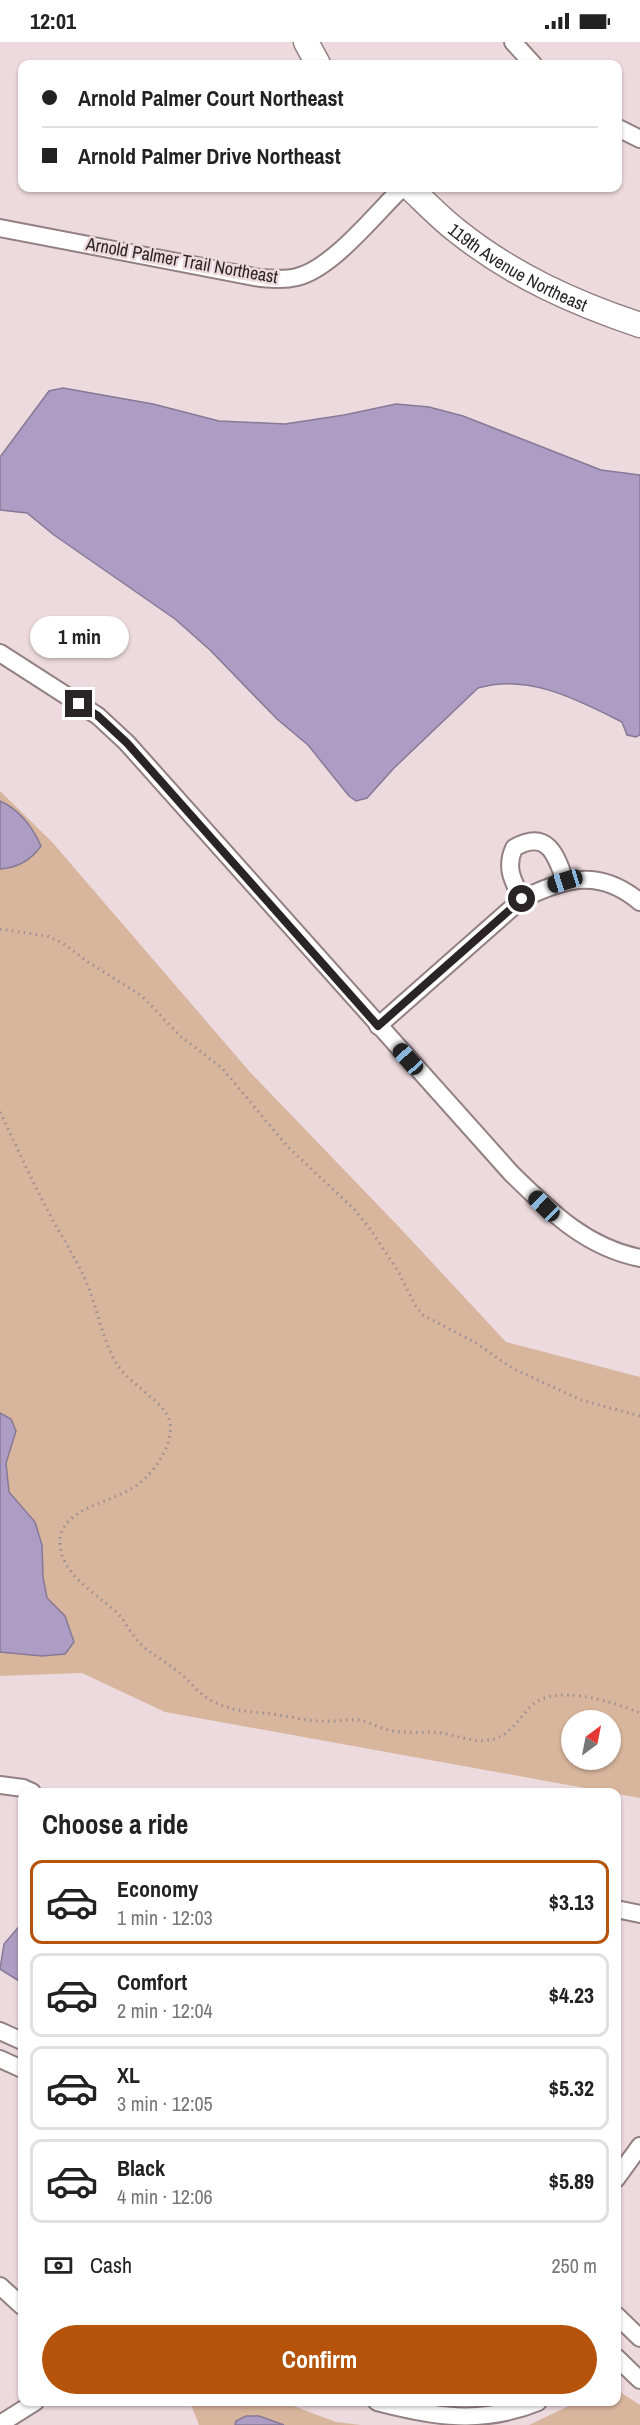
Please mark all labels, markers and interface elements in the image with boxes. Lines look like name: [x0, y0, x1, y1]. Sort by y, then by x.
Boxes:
text: 12:01: [30, 6, 76, 36]
text: Arnold Palmer Court Northeast: [78, 83, 344, 113]
text: Arnold Palmer Drive Northeast: [78, 141, 341, 171]
street label: 119th Avenue Northeast: [443, 217, 591, 317]
street label: Arnold Palmer Trail Northeast: [83, 231, 280, 289]
callout: 1 min: [29, 617, 128, 659]
text: 1 min: [58, 623, 101, 650]
route end: [65, 690, 92, 717]
car: [545, 867, 585, 895]
route start: [508, 885, 535, 912]
car: [389, 1040, 427, 1078]
car: [525, 1187, 563, 1225]
north arrow: [561, 1710, 621, 1770]
map controls: [561, 1710, 621, 1770]
text: Choose a ride: [42, 1806, 188, 1842]
text: Economy: [117, 1874, 198, 1904]
icon: car: [45, 1875, 99, 1929]
text: $3.13: [549, 1887, 594, 1917]
text: 1 min · 12:03: [117, 1904, 213, 1931]
text: Comfort: [117, 1967, 187, 1997]
icon: car: [45, 1968, 99, 2022]
text: $4.23: [549, 1980, 594, 2010]
text: 2 min · 12:04: [117, 1997, 213, 2024]
text: XL: [117, 2060, 140, 2090]
icon: car: [45, 2061, 99, 2115]
text: $5.32: [549, 2073, 594, 2103]
text: 3 min · 12:05: [117, 2090, 213, 2117]
text: Black: [117, 2153, 165, 2183]
icon: car: [45, 2154, 99, 2208]
text: $5.89: [549, 2166, 594, 2196]
text: 4 min · 12:06: [117, 2183, 213, 2210]
icon: cash: [42, 2249, 75, 2282]
text: Cash: [90, 2250, 132, 2280]
text: 250 m: [551, 2252, 597, 2279]
button: Confirm: [42, 2325, 597, 2394]

